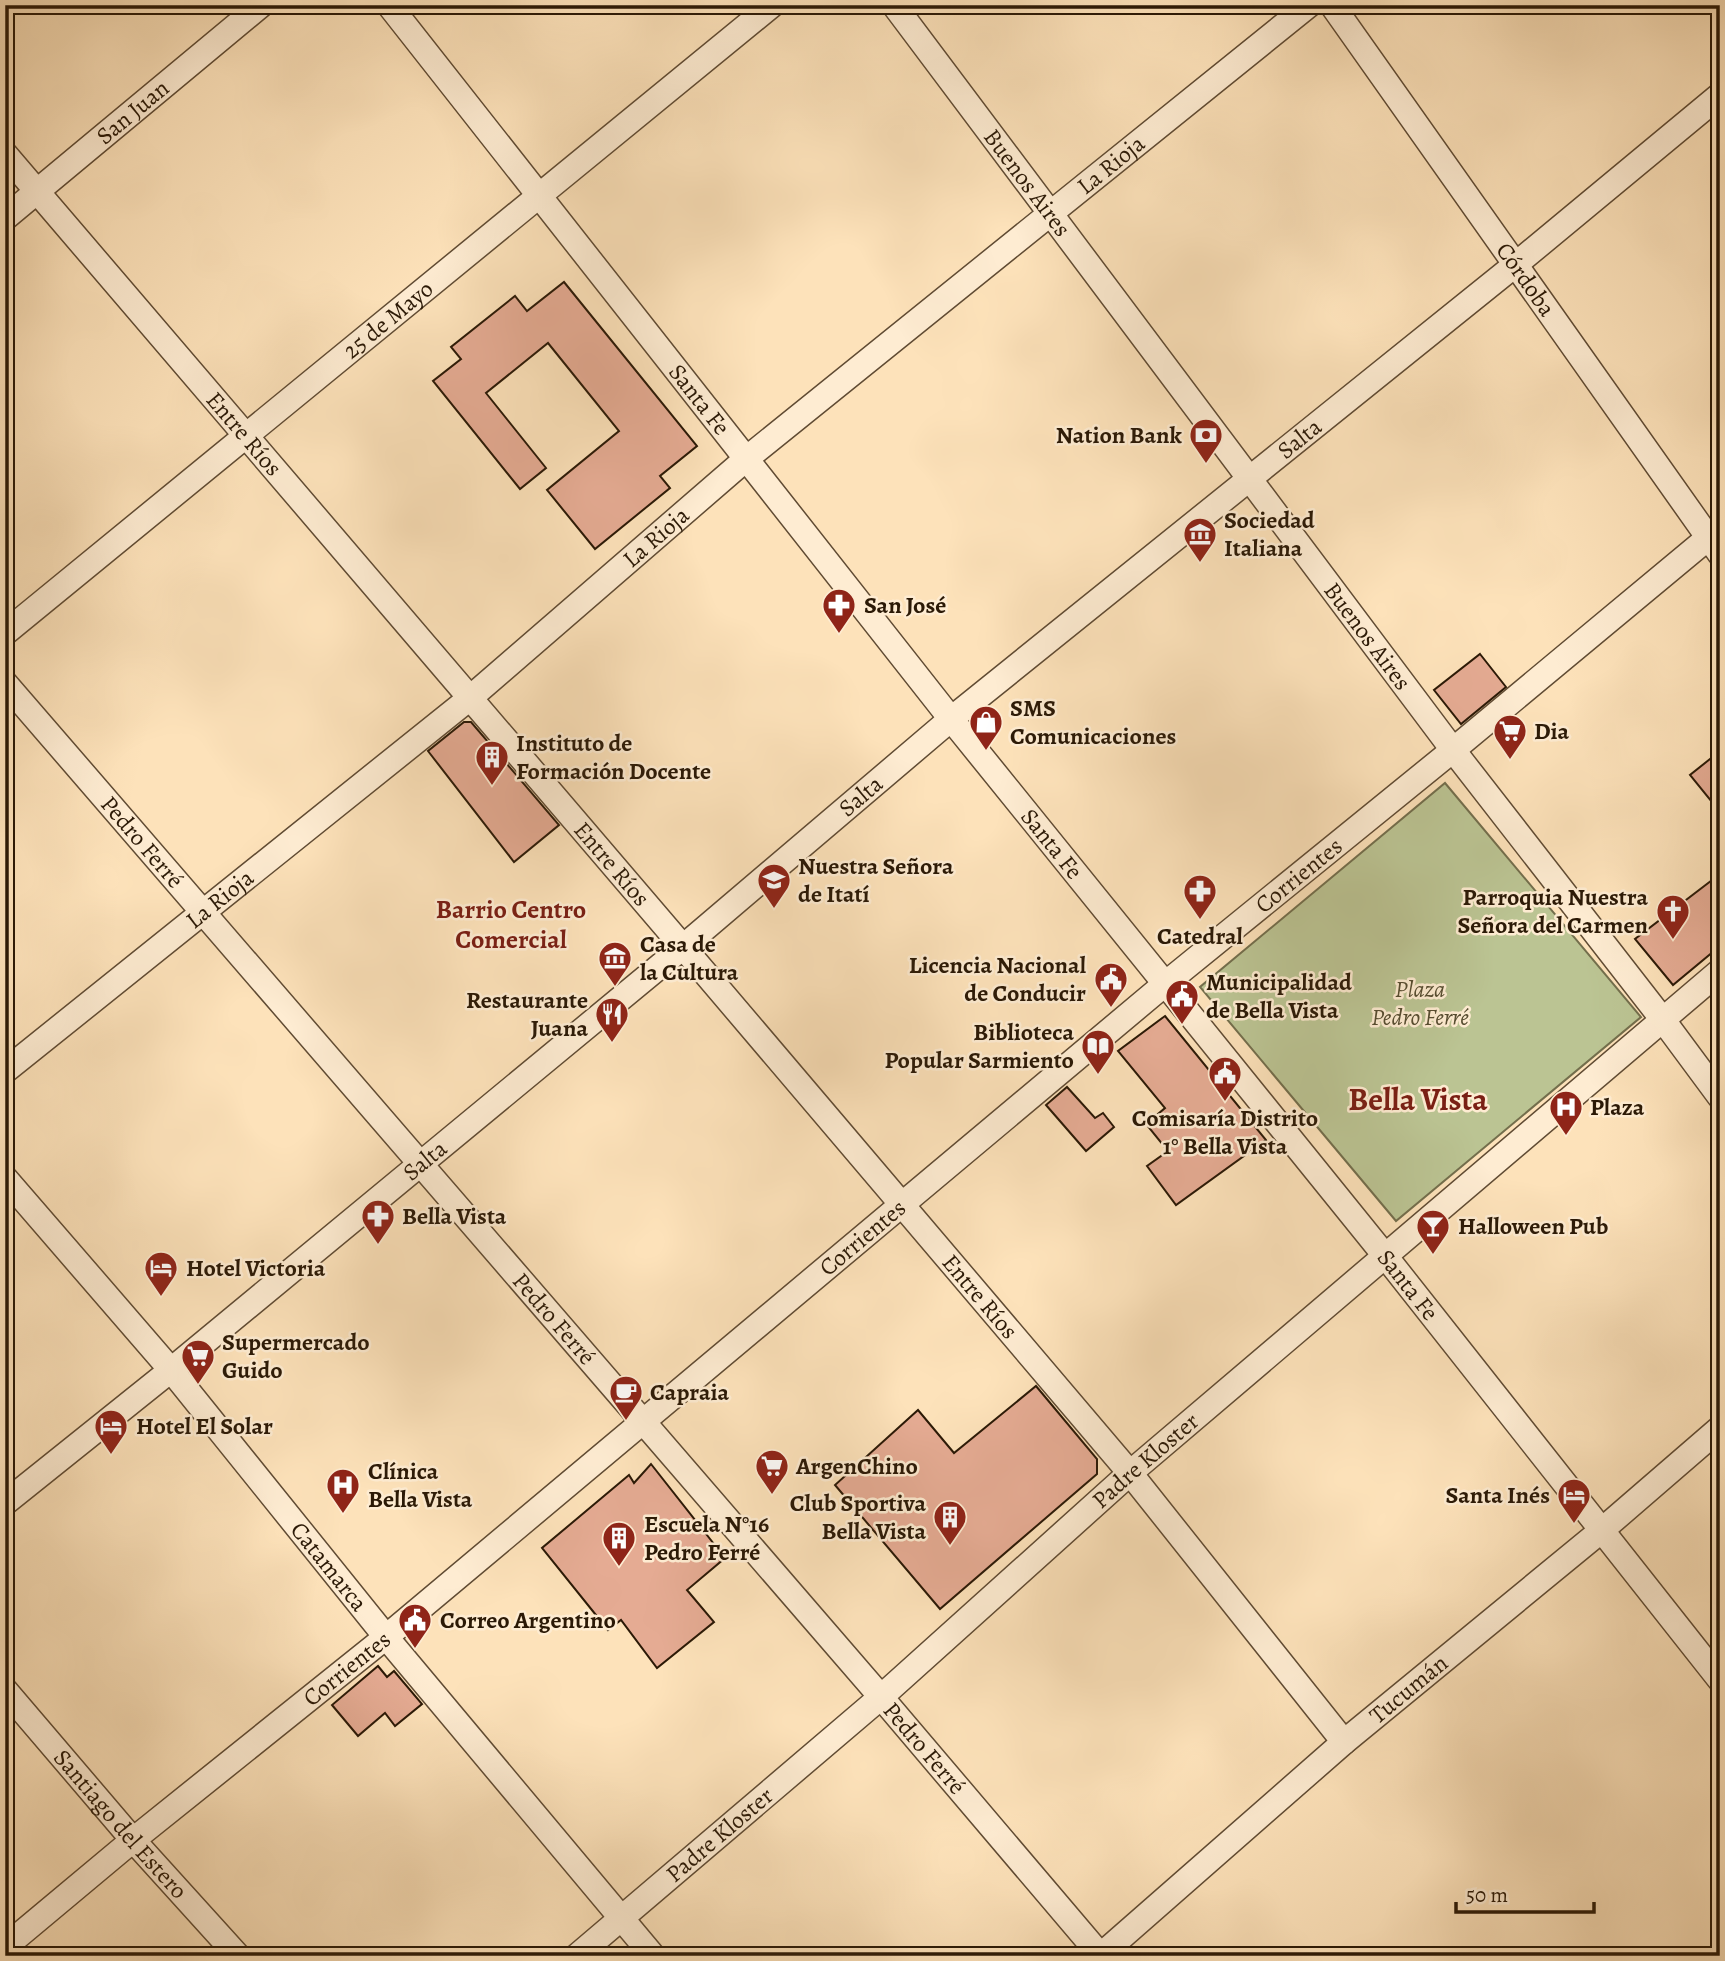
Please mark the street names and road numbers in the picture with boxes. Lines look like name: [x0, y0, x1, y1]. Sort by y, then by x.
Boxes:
street label: San Juan: [89, 72, 176, 152]
street label: Buenos Aires: [976, 122, 1078, 243]
street label: La Rioja: [1070, 127, 1152, 202]
street label: Córdoba: [1489, 236, 1564, 323]
street label: 25 de Mayo: [336, 273, 440, 366]
street label: Santa Fe: [661, 357, 738, 442]
street label: Entre Ríos: [199, 385, 289, 483]
street label: Salta: [1271, 410, 1329, 466]
street label: La Rioja: [616, 499, 697, 575]
street label: Buenos Aires: [1317, 576, 1419, 697]
street label: Salta: [832, 768, 890, 824]
street label: Pedro Ferré: [93, 789, 191, 895]
street label: Santa Fe: [1013, 802, 1090, 886]
street label: Entre Ríos: [567, 815, 657, 913]
street label: Corrientes: [1248, 830, 1349, 921]
street label: La Rioja: [179, 861, 261, 936]
street label: Salta: [396, 1132, 454, 1188]
street label: Corrientes: [812, 1192, 913, 1283]
street label: Santa Fe: [1370, 1243, 1446, 1327]
street label: Entre Ríos: [935, 1247, 1025, 1346]
street label: Pedro Ferré: [505, 1266, 603, 1372]
street label: Padre Kloster: [1085, 1405, 1206, 1516]
street label: Catamarca: [283, 1515, 376, 1619]
street label: Corrientes: [296, 1623, 397, 1713]
street label: Tucumán: [1362, 1647, 1455, 1731]
street label: Pedro Ferré: [876, 1695, 973, 1801]
street label: Santiago del Estero: [46, 1742, 195, 1906]
street label: Padre Kloster: [659, 1780, 780, 1890]

